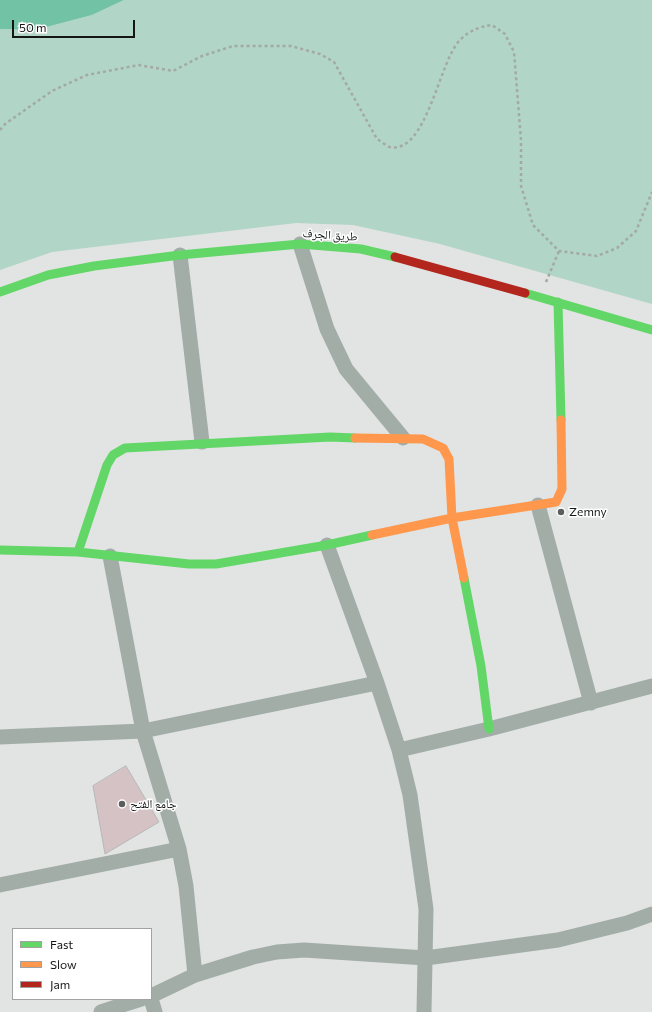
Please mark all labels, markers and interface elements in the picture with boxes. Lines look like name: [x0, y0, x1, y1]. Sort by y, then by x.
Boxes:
scale bar: [14, 12, 137, 38]
text: 50 m: [19, 20, 47, 34]
street label: طريق الجرف: [302, 226, 358, 244]
place label: Zemny: [569, 505, 607, 519]
marker: Zemny: [556, 507, 566, 517]
place label: جامع الفتح: [130, 797, 177, 811]
marker: جامع الفتح: [117, 799, 127, 809]
legend: [12, 928, 152, 1000]
text: Fast: [50, 937, 73, 951]
text: Slow: [50, 957, 77, 971]
text: Jam: [50, 977, 70, 991]

